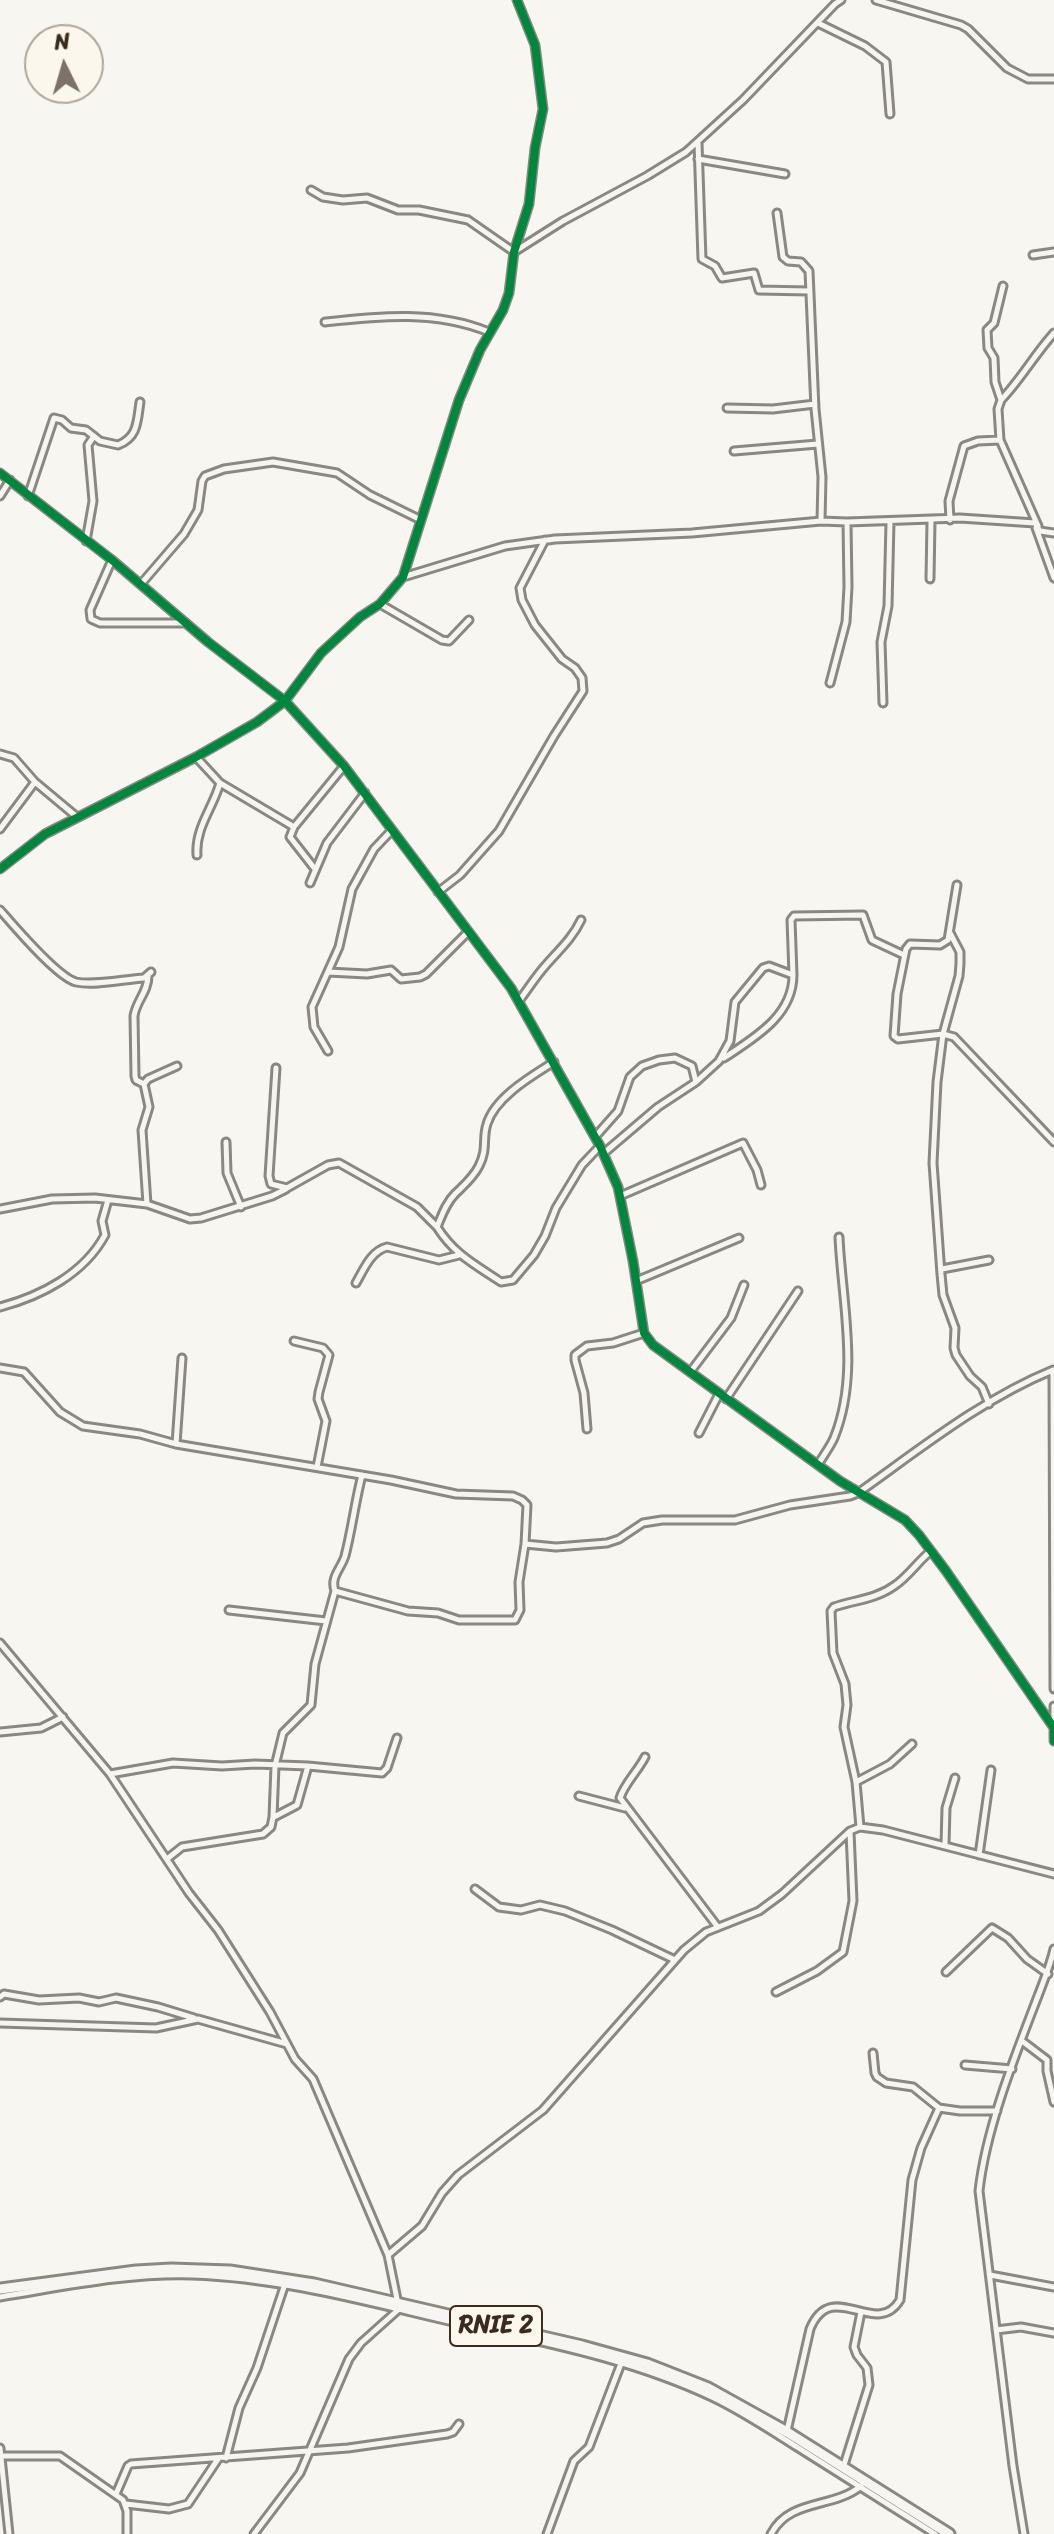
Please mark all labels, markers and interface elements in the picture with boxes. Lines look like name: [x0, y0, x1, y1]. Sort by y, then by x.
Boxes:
text: N: [53, 21, 71, 62]
north arrow: [24, 24, 104, 104]
road number: RNIE 2: [450, 2306, 542, 2346]

